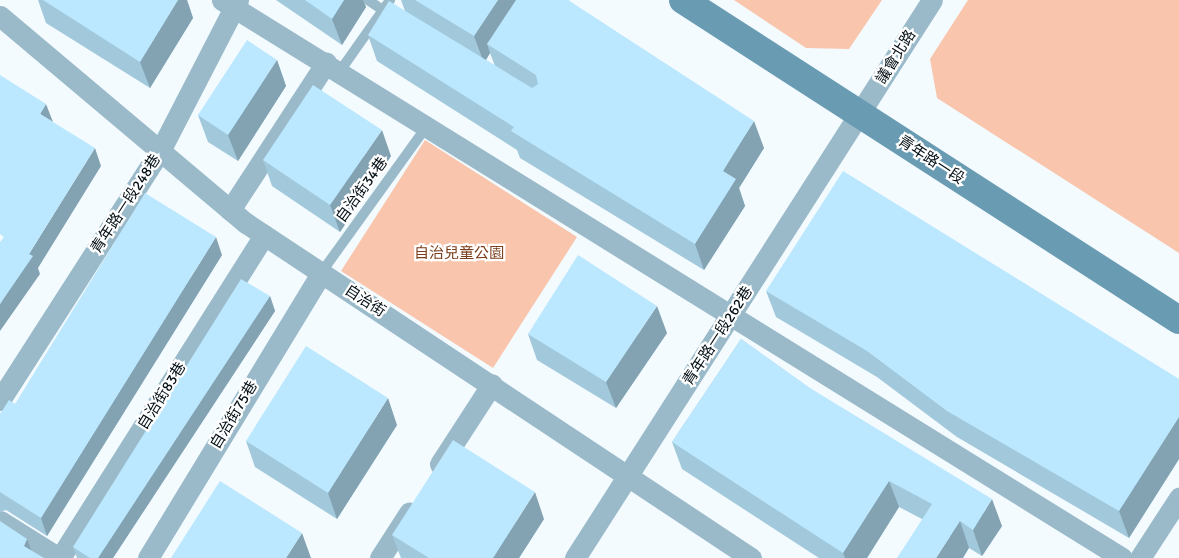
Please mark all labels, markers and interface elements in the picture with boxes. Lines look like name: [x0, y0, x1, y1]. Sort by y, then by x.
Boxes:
street label: 議會北路: [872, 27, 920, 87]
street label: 青年路一段: [895, 132, 967, 188]
street label: 青年路一段248巷: [87, 151, 165, 257]
street label: 自治街34巷: [332, 154, 392, 226]
park label: 自治兒童公園: [414, 245, 504, 263]
street label: 自治街: [341, 281, 389, 321]
street label: 青年路一段262巷: [679, 283, 757, 389]
street label: 自治街83巷: [134, 359, 190, 433]
street label: 自治街75巷: [207, 378, 261, 452]

